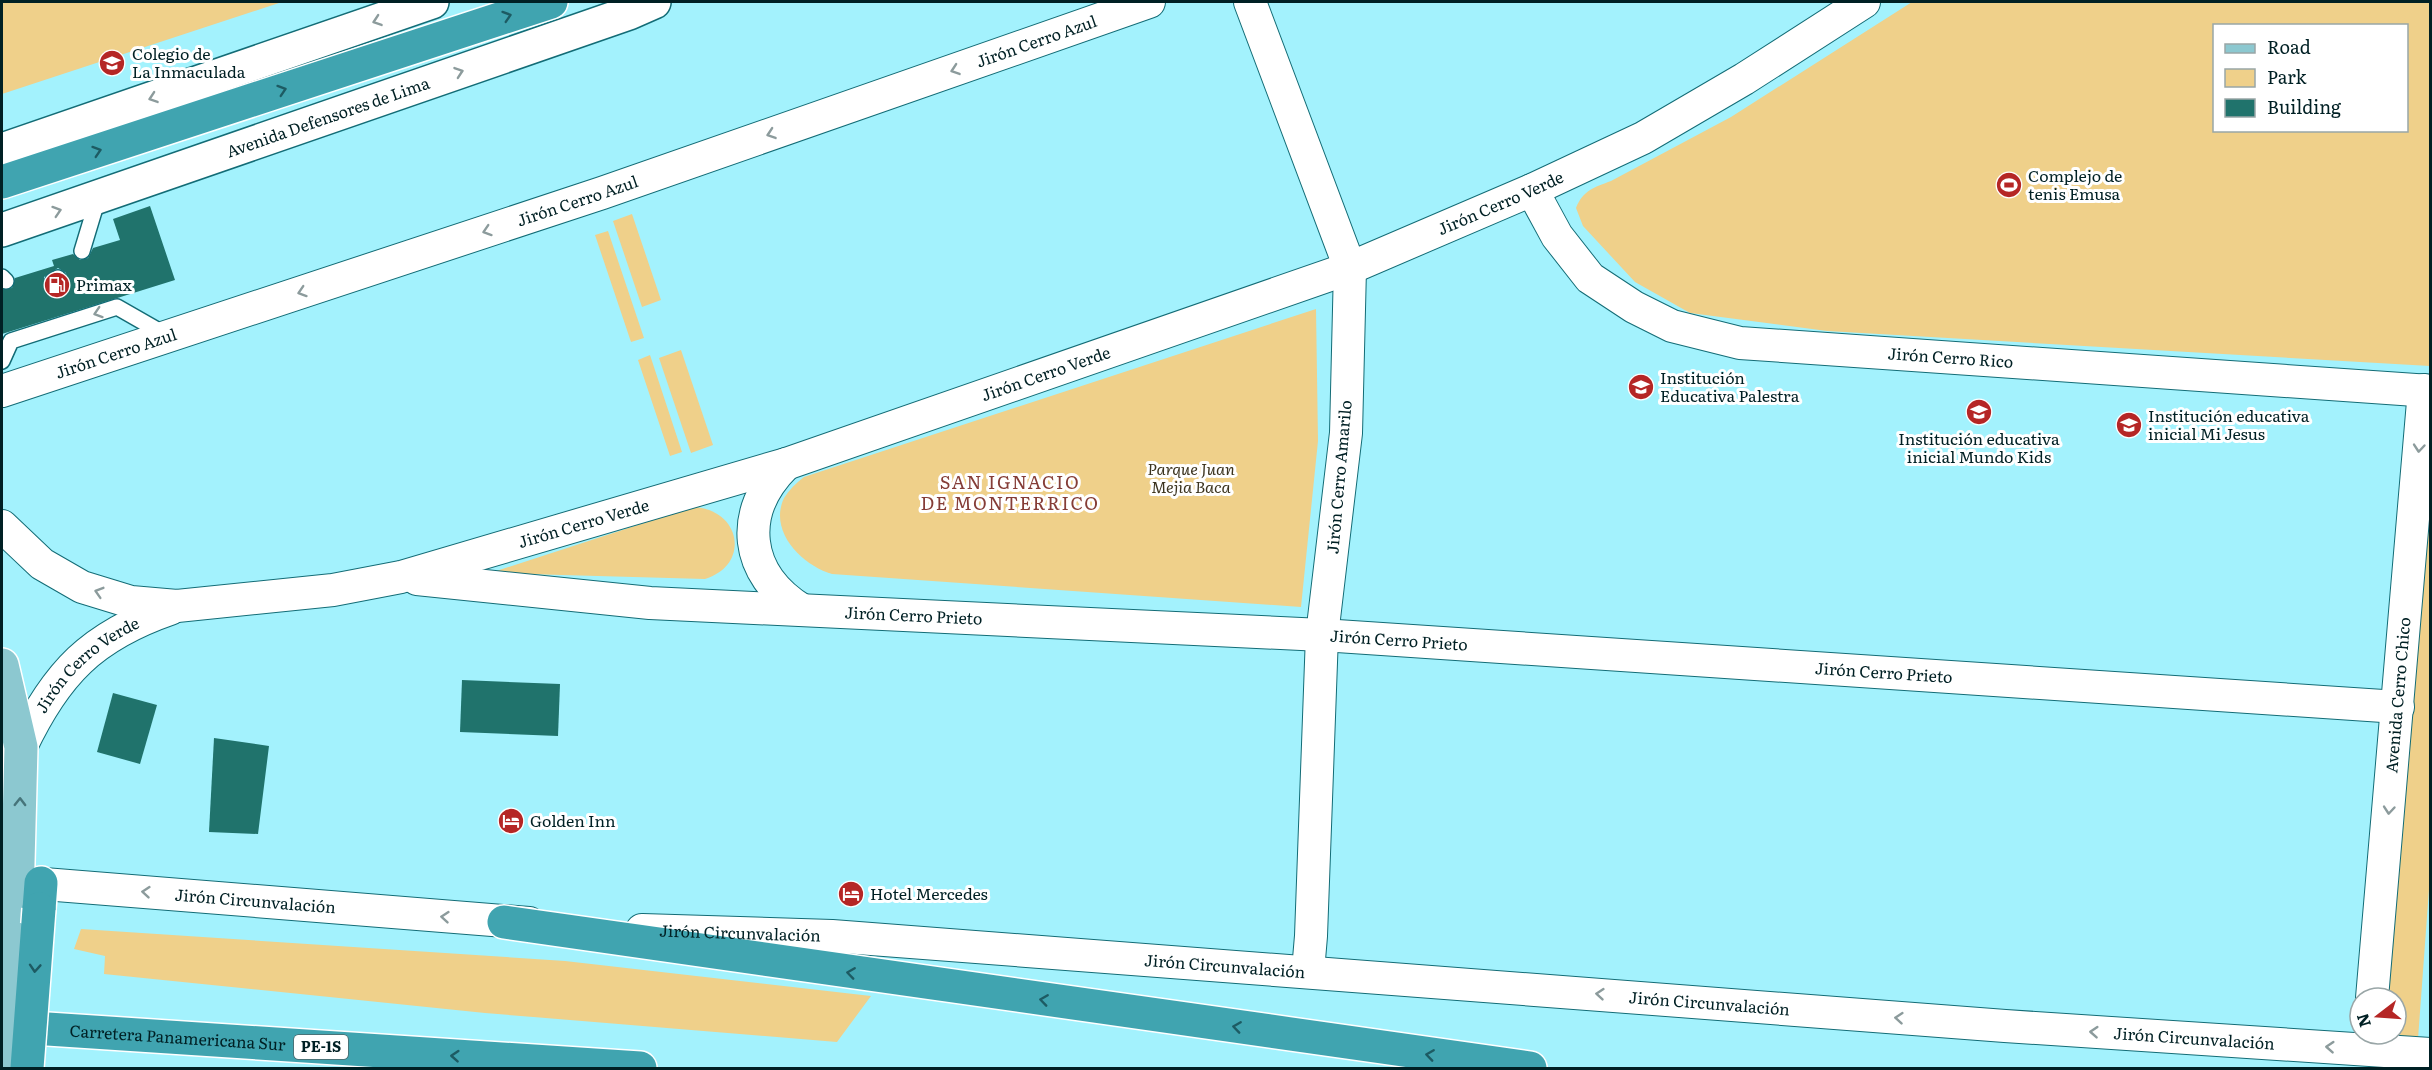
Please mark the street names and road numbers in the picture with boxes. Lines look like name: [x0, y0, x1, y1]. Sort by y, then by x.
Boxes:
street label: Jirón Cerro Azul: [972, 8, 1100, 73]
street label: Avenida Defensores de Lima: [223, 70, 433, 162]
street label: Jirón Cerro Verde: [1433, 164, 1567, 240]
street label: Jirón Cerro Azul: [513, 168, 641, 231]
street label: Jirón Cerro Azul: [52, 321, 180, 384]
street label: Jirón Cerro Verde: [978, 339, 1113, 406]
street label: Jirón Cerro Rico: [1887, 340, 2014, 373]
street label: Jirón Cerro Amarilo: [1319, 399, 1357, 555]
street label: Jirón Cerro Verde: [515, 492, 652, 553]
street label: Jirón Cerro Prieto: [844, 599, 983, 630]
street label: Jirón Cerro Verde: [29, 610, 143, 717]
street label: Avenida Cerro Chico: [2378, 616, 2416, 774]
street label: Jirón Cerro Prieto: [1329, 623, 1469, 656]
street label: Jirón Cerro Prieto: [1814, 655, 1953, 688]
street label: Jirón Circunvalación: [174, 882, 337, 918]
street label: Jirón Circunvalación: [659, 918, 821, 947]
street label: Jirón Circunvalación: [1143, 947, 1307, 983]
street label: Jirón Circunvalación: [1628, 984, 1791, 1020]
street label: Carretera Panamericana Sur: [69, 1017, 287, 1056]
street label: Jirón Circunvalación: [2113, 1020, 2276, 1055]
road number: PE-1S: [294, 1035, 348, 1059]

